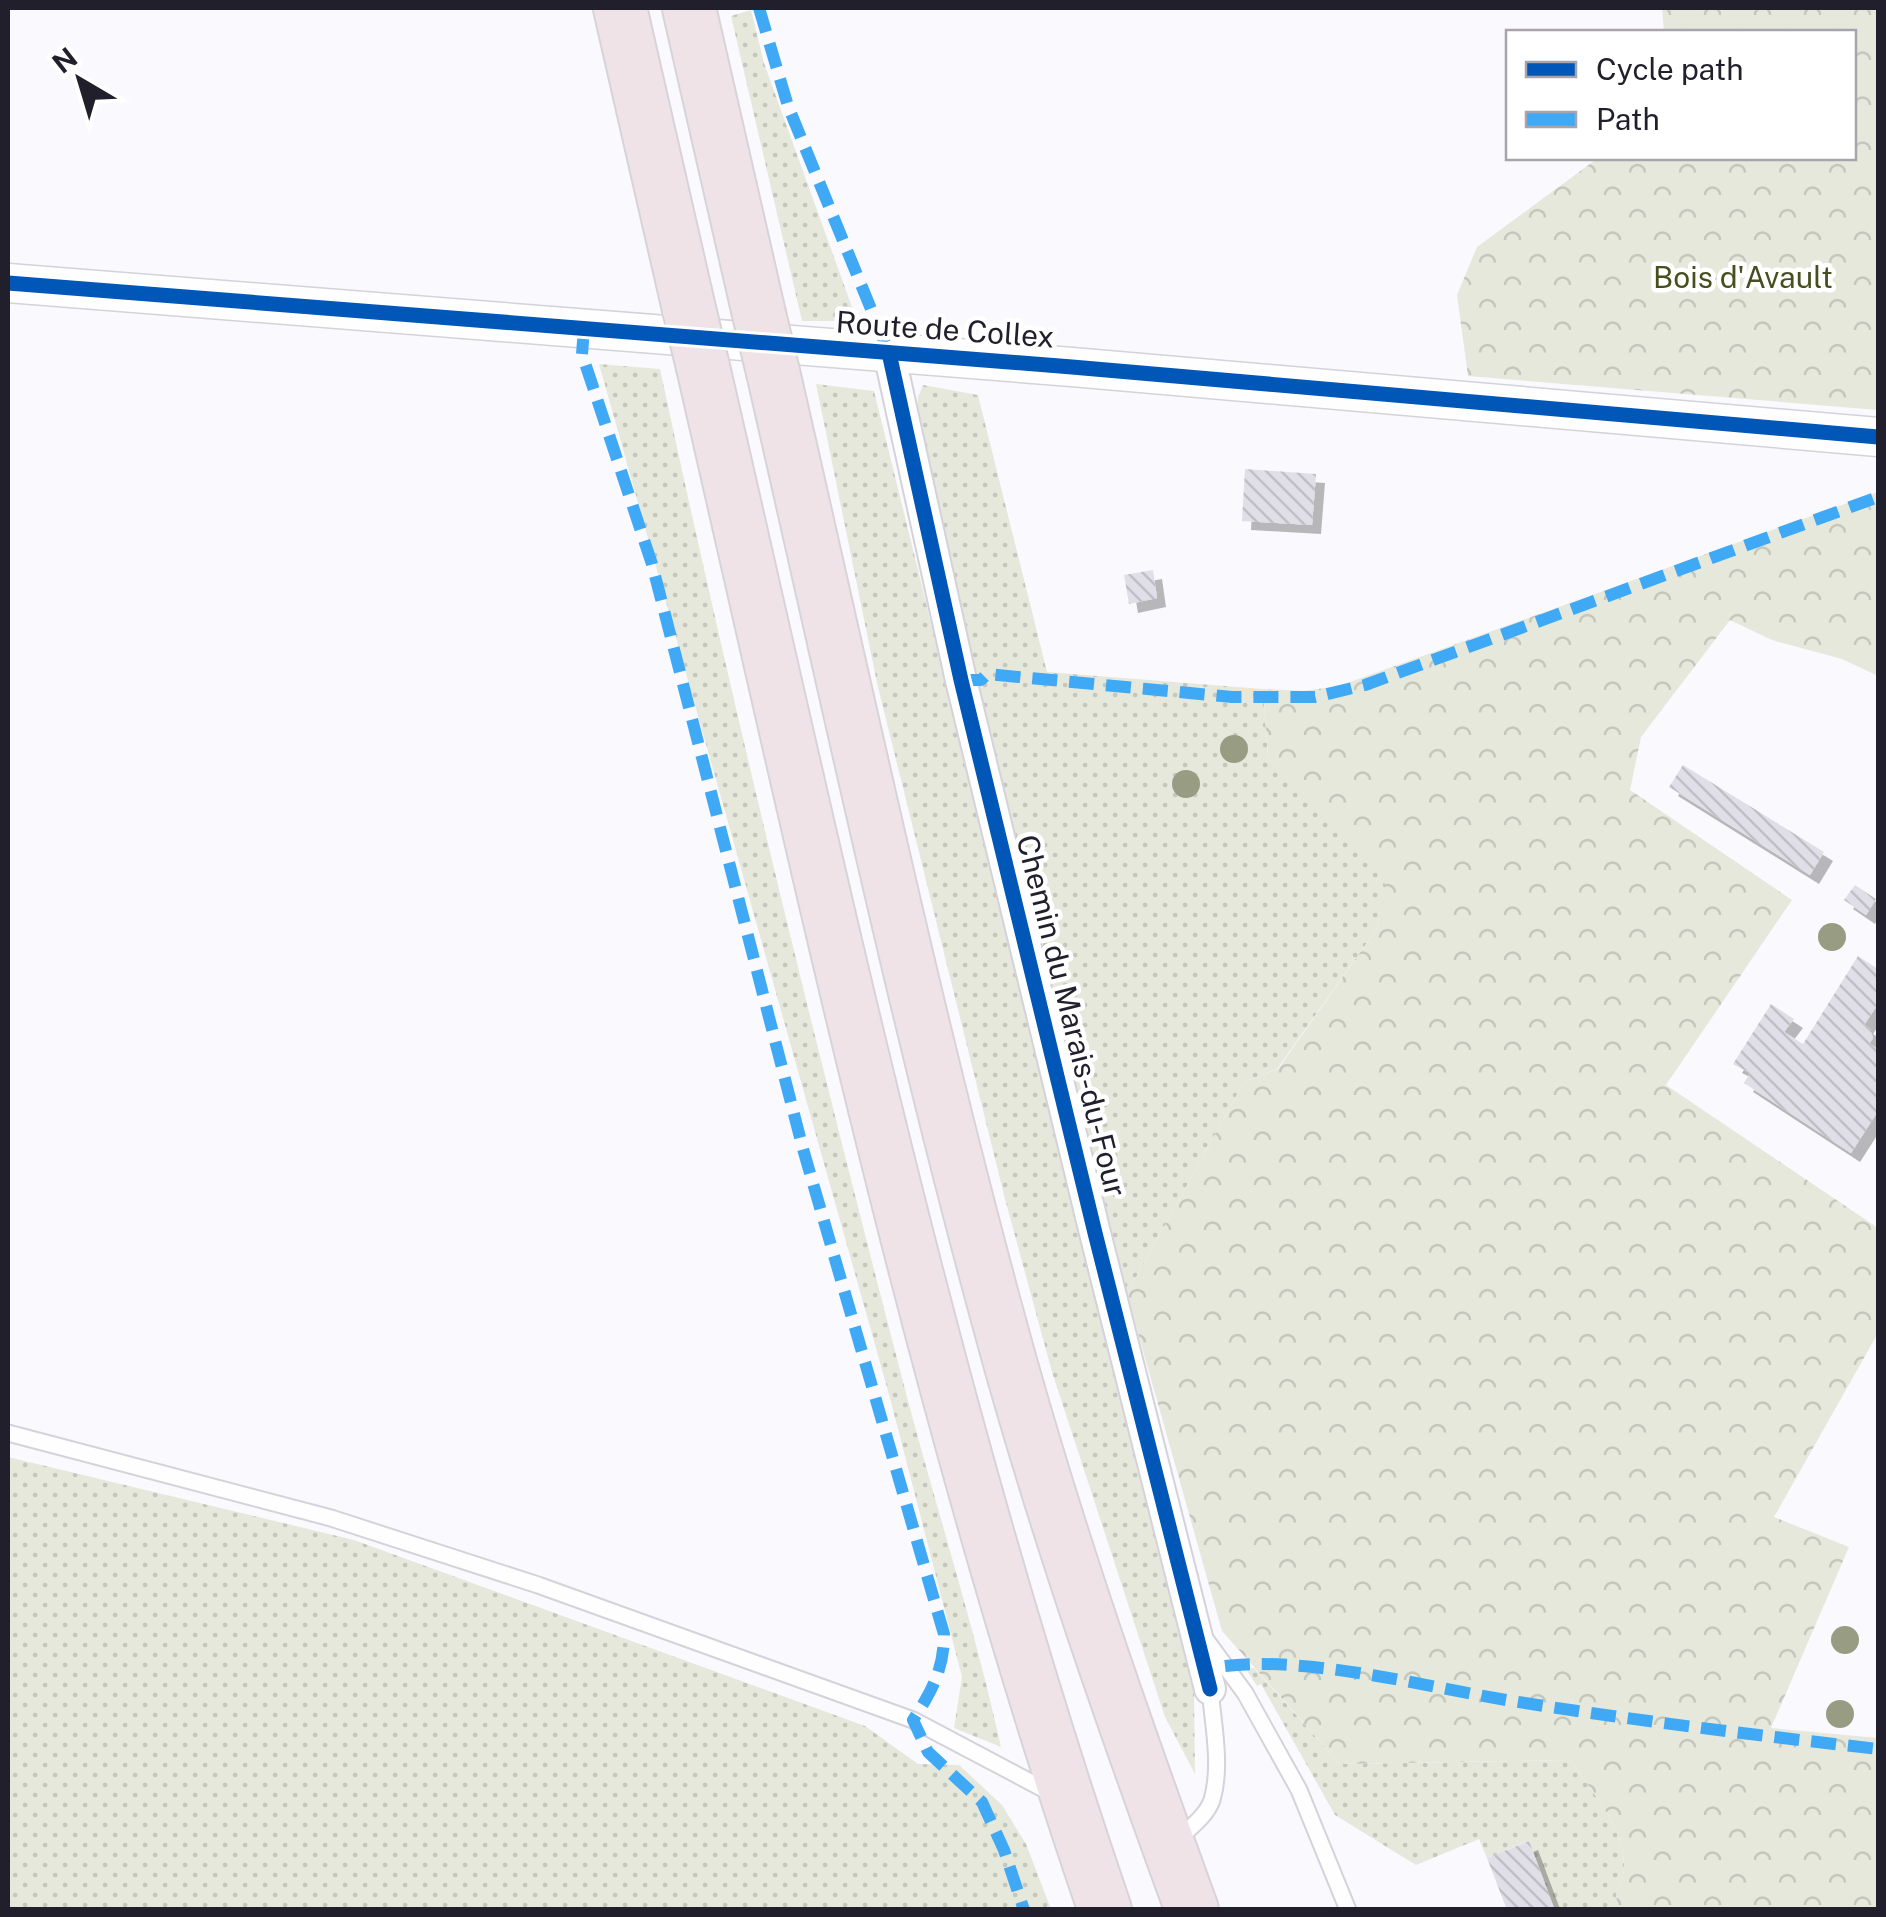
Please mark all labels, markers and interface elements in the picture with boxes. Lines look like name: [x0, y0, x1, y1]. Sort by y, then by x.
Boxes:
north arrow: [30, 30, 130, 130]
legend: [1506, 30, 1856, 160]
text: N: [46, 40, 83, 80]
text: Cycle path: [1596, 51, 1744, 87]
text: Path: [1596, 101, 1660, 137]
park label: Bois d'Avault: [1653, 259, 1833, 295]
street label: Route de Collex: [835, 303, 1055, 355]
street label: Chemin du Marais-du-Four: [1010, 831, 1134, 1200]

